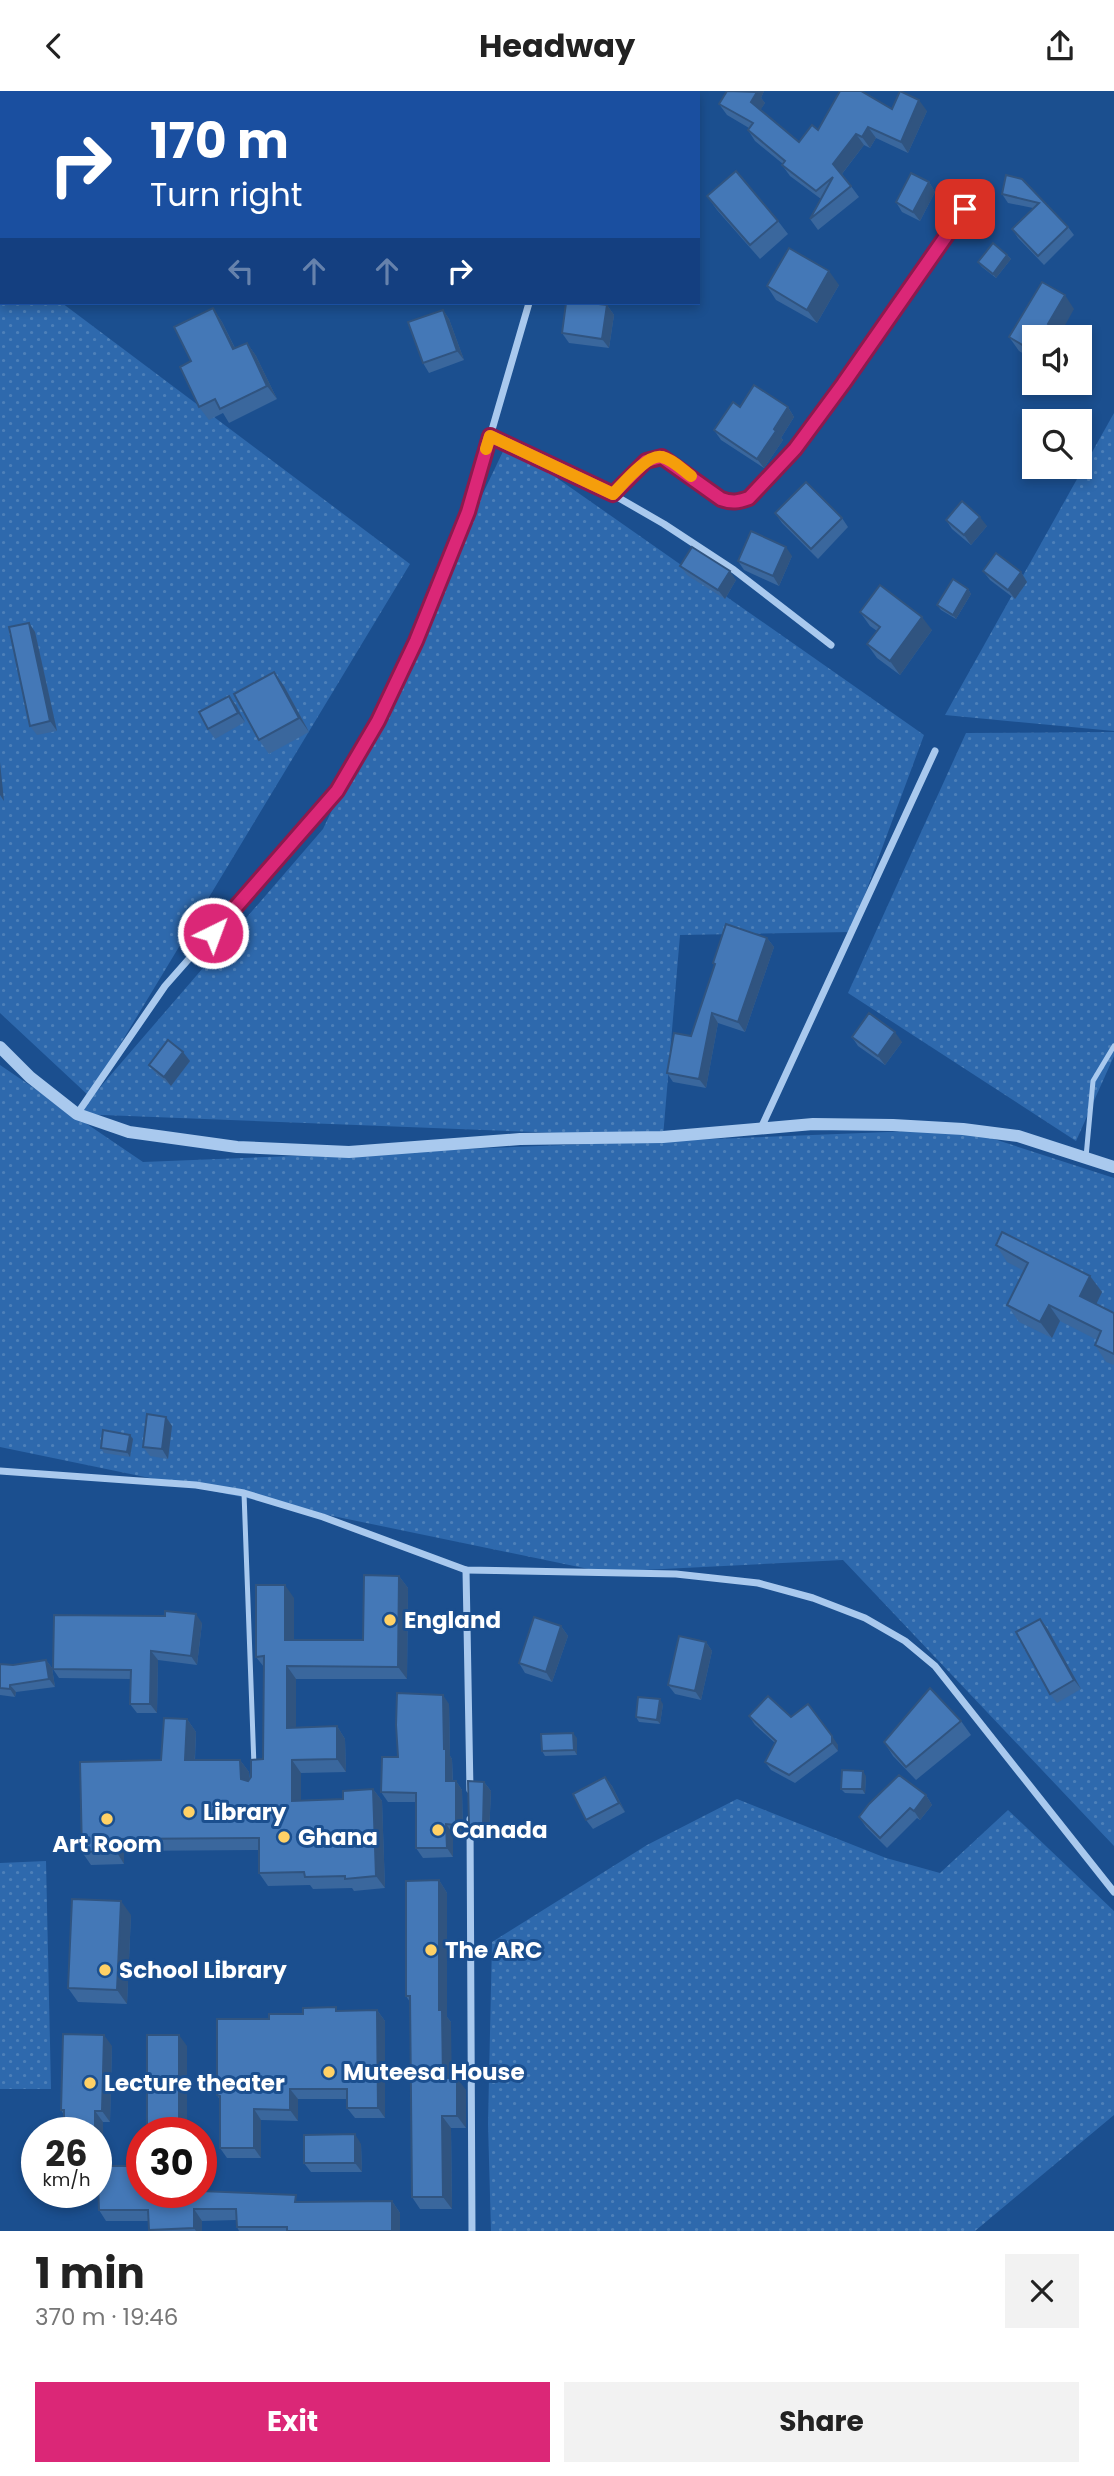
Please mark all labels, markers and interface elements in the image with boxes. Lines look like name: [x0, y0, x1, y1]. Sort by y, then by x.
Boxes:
text: Headway: [479, 23, 635, 68]
icon: back: [35, 27, 73, 65]
icon: share: [1041, 27, 1079, 65]
text: 170 m: [150, 107, 289, 175]
icon: right: [35, 119, 126, 210]
text: Turn right: [150, 172, 302, 217]
pin: [935, 179, 995, 239]
icon: arrive: [946, 190, 984, 228]
icon: left: [222, 252, 260, 290]
icon: ahead: [295, 252, 333, 290]
icon: ahead: [368, 252, 406, 290]
icon: right: [441, 252, 479, 290]
map controls: [1022, 325, 1092, 479]
button: sound: [1022, 325, 1092, 395]
button: search: [1022, 409, 1092, 479]
position arrow: [176, 896, 250, 970]
place label: England: [404, 1604, 501, 1636]
marker: England: [382, 1612, 398, 1628]
place label: Library: [203, 1796, 287, 1828]
marker: Library: [181, 1804, 197, 1820]
marker: Art Room: [99, 1811, 115, 1827]
place label: Canada: [452, 1814, 548, 1846]
place label: Ghana: [298, 1821, 378, 1853]
marker: Canada: [430, 1822, 446, 1838]
place label: Art Room: [52, 1828, 162, 1860]
marker: Ghana: [276, 1829, 292, 1845]
place label: The ARC: [445, 1934, 543, 1966]
marker: The ARC: [423, 1942, 439, 1958]
place label: School Library: [119, 1954, 287, 1986]
marker: School Library: [97, 1962, 113, 1978]
place label: Muteesa House: [343, 2056, 525, 2088]
marker: Muteesa House: [321, 2064, 337, 2080]
place label: Lecture theater: [104, 2067, 285, 2099]
marker: Lecture theater: [82, 2075, 98, 2091]
speed limit sign: 30: [126, 2117, 217, 2208]
text: 26: [45, 2129, 88, 2178]
text: km/h: [43, 2167, 90, 2192]
text: 1 min: [35, 2244, 145, 2303]
button: close: [1005, 2254, 1079, 2328]
text: 370 m · 19:46: [35, 2301, 178, 2333]
button: Exit: [35, 2382, 550, 2462]
button: Share: [564, 2382, 1079, 2462]

